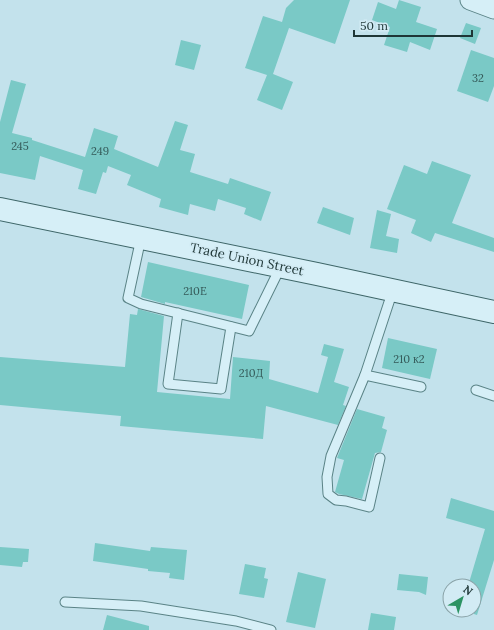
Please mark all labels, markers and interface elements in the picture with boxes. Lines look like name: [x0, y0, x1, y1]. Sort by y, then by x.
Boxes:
scale bar: [354, 12, 472, 38]
text: 50 m: [360, 18, 388, 33]
house number: 32: [472, 71, 484, 85]
house number: 245: [11, 139, 29, 153]
house number: 249: [91, 144, 109, 158]
street label: Trade Union Street: [189, 239, 305, 279]
house number: 210Е: [183, 284, 207, 298]
house number: 210 к2: [393, 352, 425, 366]
house number: 210Д: [239, 366, 264, 380]
north arrow: [442, 578, 482, 618]
text: N: [460, 582, 476, 599]

